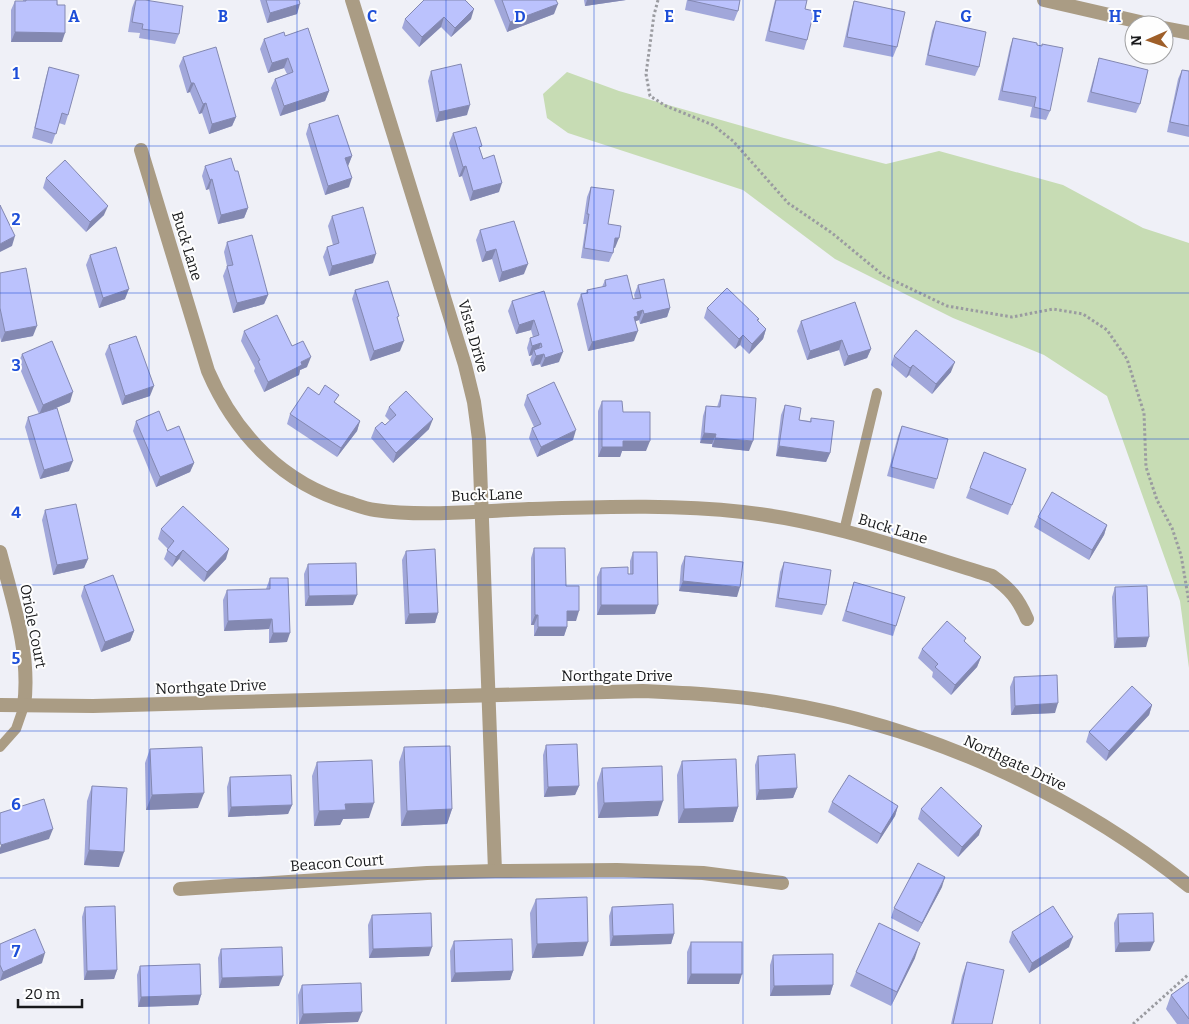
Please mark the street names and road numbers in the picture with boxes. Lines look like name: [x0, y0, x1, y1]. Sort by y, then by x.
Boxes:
street label: Buck Lane: [168, 209, 206, 283]
street label: Vista Drive: [454, 298, 492, 374]
street label: Buck Lane: [451, 485, 523, 505]
street label: Buck Lane: [856, 510, 930, 548]
street label: Oriole Court: [16, 582, 50, 670]
street label: Northgate Drive: [561, 667, 673, 685]
street label: Northgate Drive: [155, 676, 267, 698]
street label: Northgate Drive: [961, 731, 1069, 795]
street label: Beacon Court: [290, 851, 385, 875]

